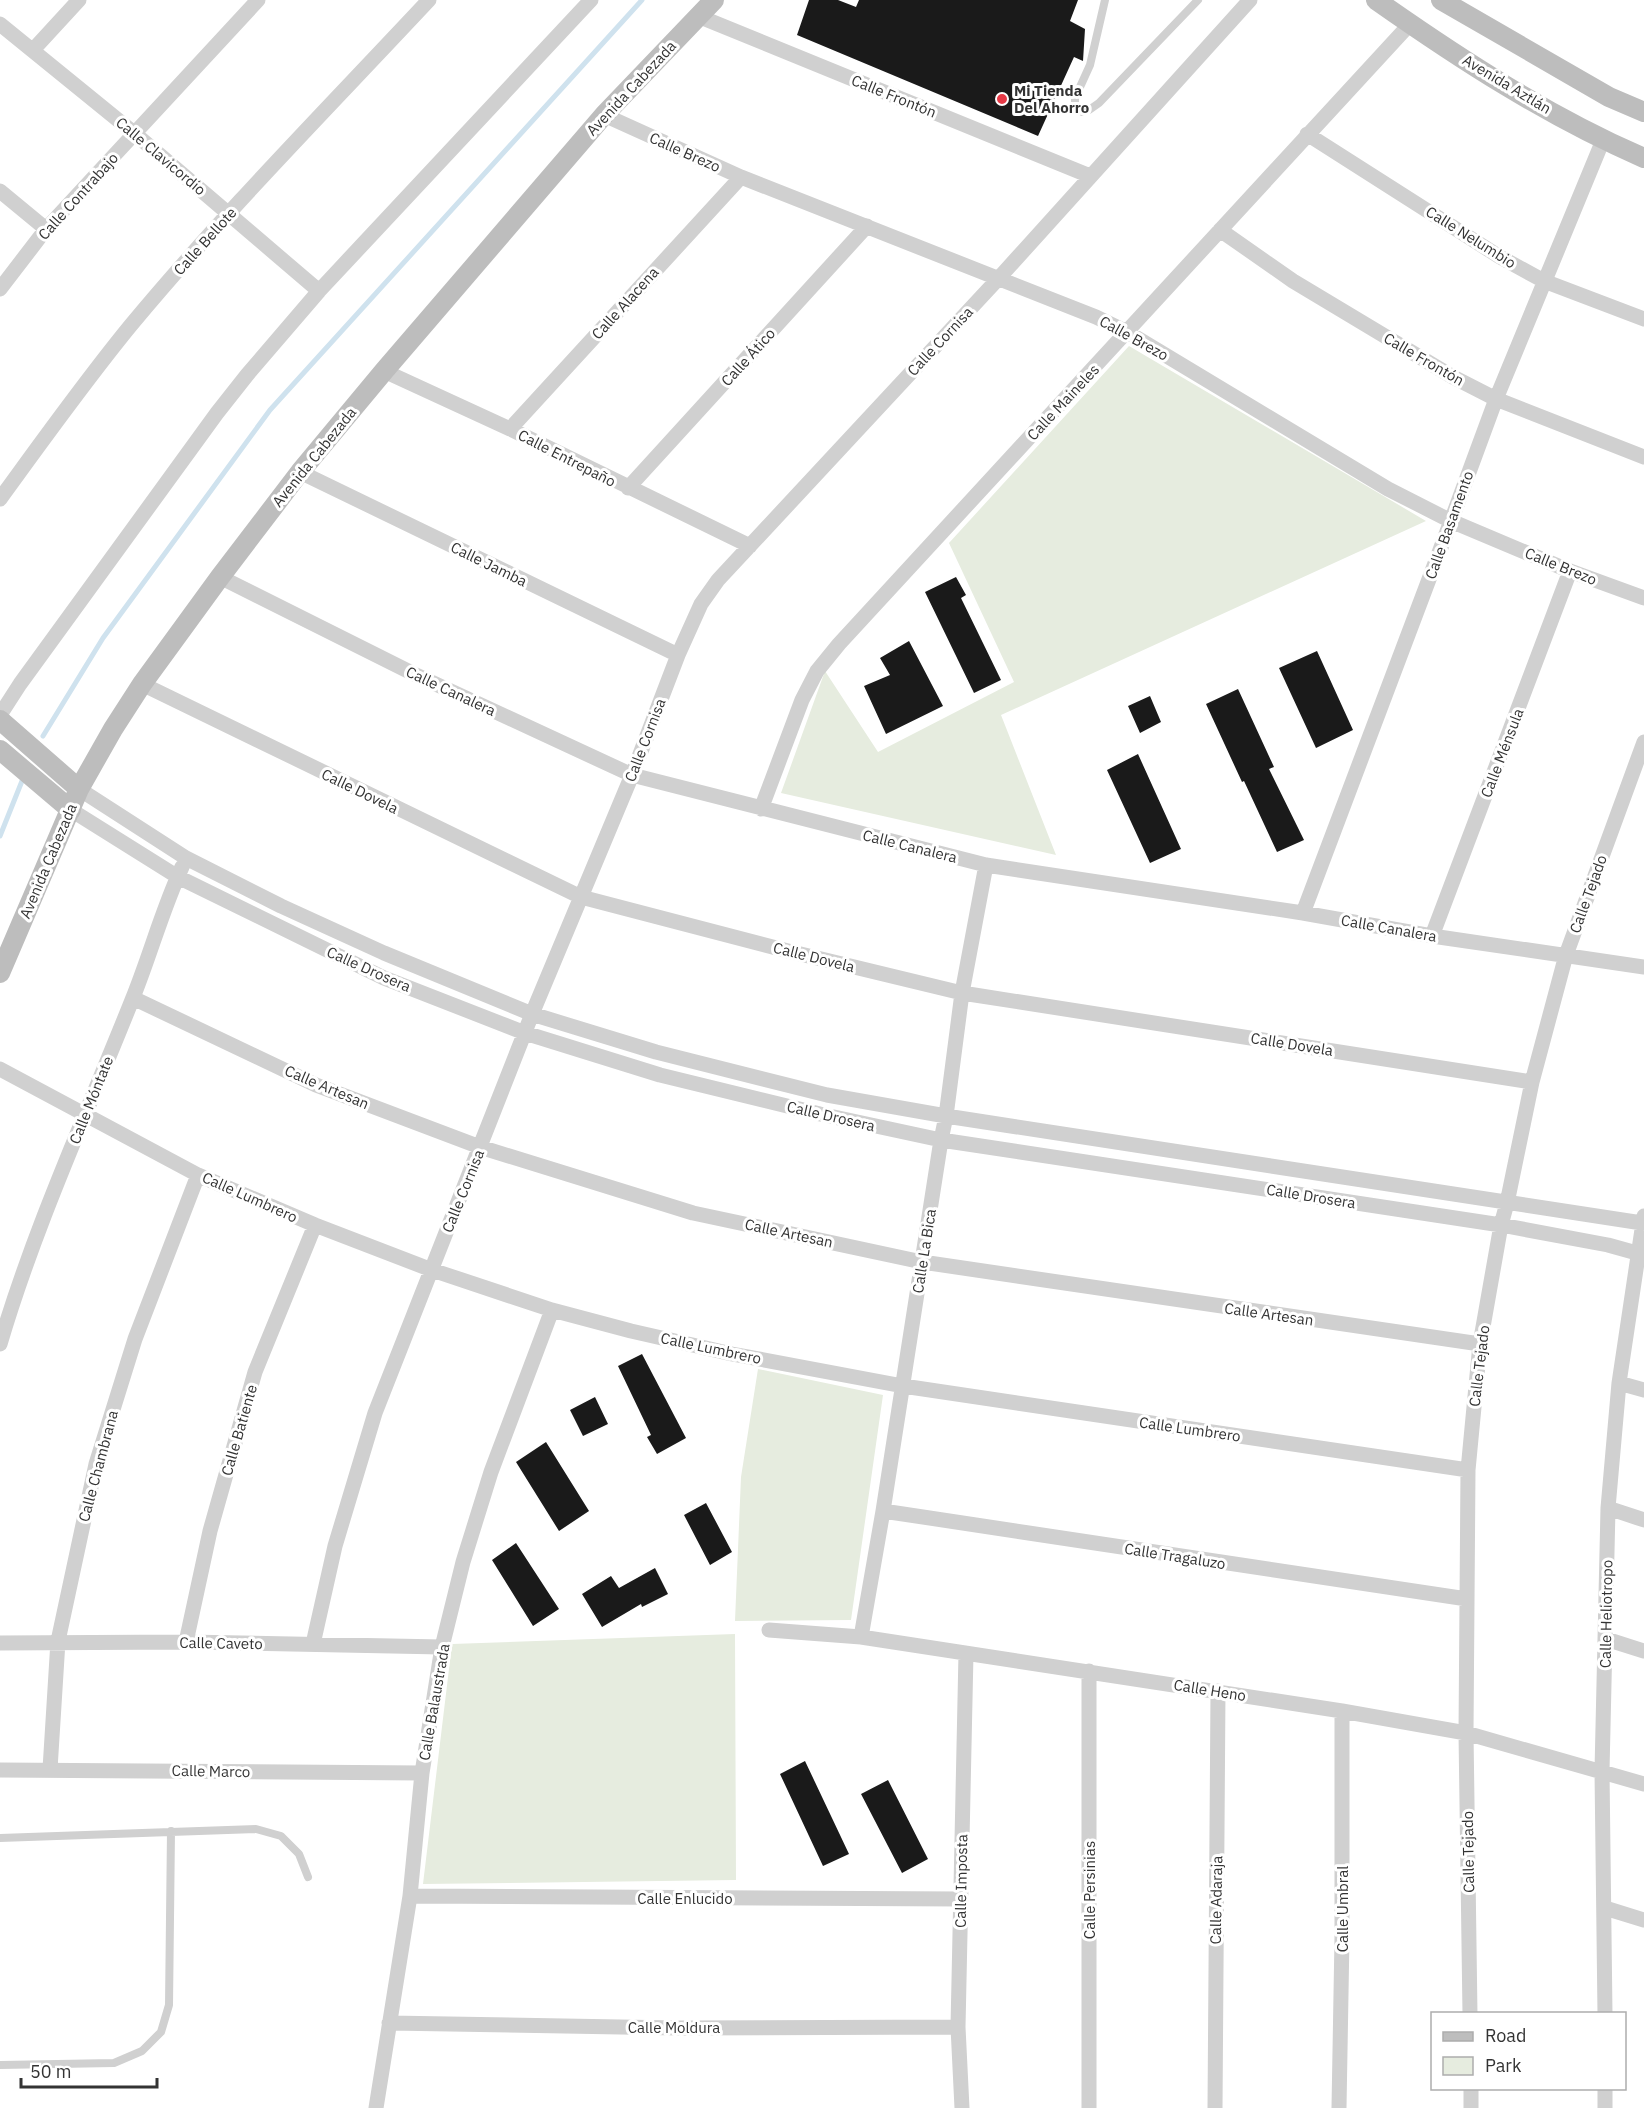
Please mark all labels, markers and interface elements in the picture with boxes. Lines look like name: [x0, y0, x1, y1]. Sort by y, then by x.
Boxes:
street label: Avenida Cabezada: [582, 36, 680, 140]
street label: Avenida Aztlán: [1459, 50, 1555, 118]
street label: Calle Frontón: [849, 70, 939, 122]
place label: Mi Tienda Del Ahorro: [1014, 81, 1089, 117]
marker: Mi Tienda Del Ahorro: [995, 92, 1009, 106]
street label: Calle Clavicordio: [112, 113, 210, 199]
street label: Calle Brezo: [647, 128, 723, 176]
street label: Calle Contrabajo: [34, 148, 122, 244]
street label: Calle Nelumbio: [1422, 202, 1520, 272]
street label: Calle Bellote: [169, 203, 241, 279]
street label: Calle Alacena: [587, 263, 663, 343]
street label: Calle Cornisa: [903, 302, 977, 380]
street label: Calle Brezo: [1096, 311, 1172, 365]
street label: Calle Ático: [717, 324, 779, 390]
street label: Calle Frontón: [1380, 328, 1468, 390]
street label: Calle Maineles: [1023, 360, 1103, 444]
street label: Avenida Cabezada: [268, 403, 360, 511]
street label: Calle Entrepaño: [515, 425, 619, 491]
street label: Calle Basamento: [1421, 468, 1477, 582]
street label: Calle Jamba: [448, 537, 530, 591]
street label: Calle Brezo: [1522, 543, 1600, 589]
street label: Calle Canalera: [403, 662, 499, 720]
street label: Calle Cornisa: [620, 696, 670, 784]
street label: Calle Ménsula: [1476, 706, 1528, 800]
street label: Calle Dovela: [318, 764, 402, 818]
street label: Avenida Cabezada: [15, 801, 81, 921]
street label: Calle Canalera: [861, 825, 959, 867]
street label: Calle Tejado: [1565, 852, 1611, 936]
street label: Calle Canalera: [1340, 910, 1438, 946]
street label: Calle Dovela: [771, 938, 857, 976]
street label: Calle Drosera: [324, 942, 414, 996]
street label: Calle Dovela: [1249, 1028, 1335, 1060]
street label: Calle Móntate: [65, 1053, 117, 1147]
street label: Calle Artesan: [282, 1061, 372, 1113]
street label: Calle Drosera: [785, 1097, 877, 1135]
street label: Calle Cornisa: [438, 1147, 488, 1235]
street label: Calle Lumbrero: [199, 1168, 301, 1226]
street label: Calle Drosera: [1265, 1180, 1357, 1212]
street label: Calle La Bica: [908, 1207, 940, 1295]
street label: Calle Artesan: [743, 1214, 835, 1252]
street label: Calle Artesan: [1223, 1298, 1315, 1330]
street label: Calle Tejado: [1465, 1324, 1493, 1408]
street label: Calle Lumbrero: [659, 1328, 763, 1368]
street label: Calle Batiente: [217, 1382, 261, 1478]
street label: Calle Chambrana: [74, 1408, 122, 1524]
street label: Calle Lumbrero: [1138, 1412, 1242, 1446]
street label: Calle Tragaluzo: [1123, 1539, 1227, 1573]
street label: Calle Heliotropo: [1596, 1560, 1616, 1668]
street label: Calle Caveto: [179, 1633, 263, 1653]
street label: Calle Balaustrada: [414, 1642, 454, 1762]
street label: Calle Heno: [1172, 1675, 1248, 1705]
street label: Calle Marco: [172, 1761, 250, 1781]
street label: Calle Tejado: [1458, 1811, 1478, 1893]
street label: Calle Imposta: [951, 1834, 971, 1928]
street label: Calle Persinias: [1080, 1841, 1099, 1939]
street label: Calle Adaraja: [1206, 1855, 1226, 1945]
street label: Calle Umbral: [1333, 1866, 1352, 1952]
street label: Calle Enlucido: [637, 1889, 733, 1908]
legend: [1431, 2012, 1626, 2090]
street label: Calle Moldura: [628, 2018, 720, 2037]
text: Road: [1485, 2024, 1526, 2047]
scale bar: [21, 2051, 158, 2089]
text: Park: [1485, 2054, 1522, 2077]
text: 50 m: [30, 2060, 72, 2083]

